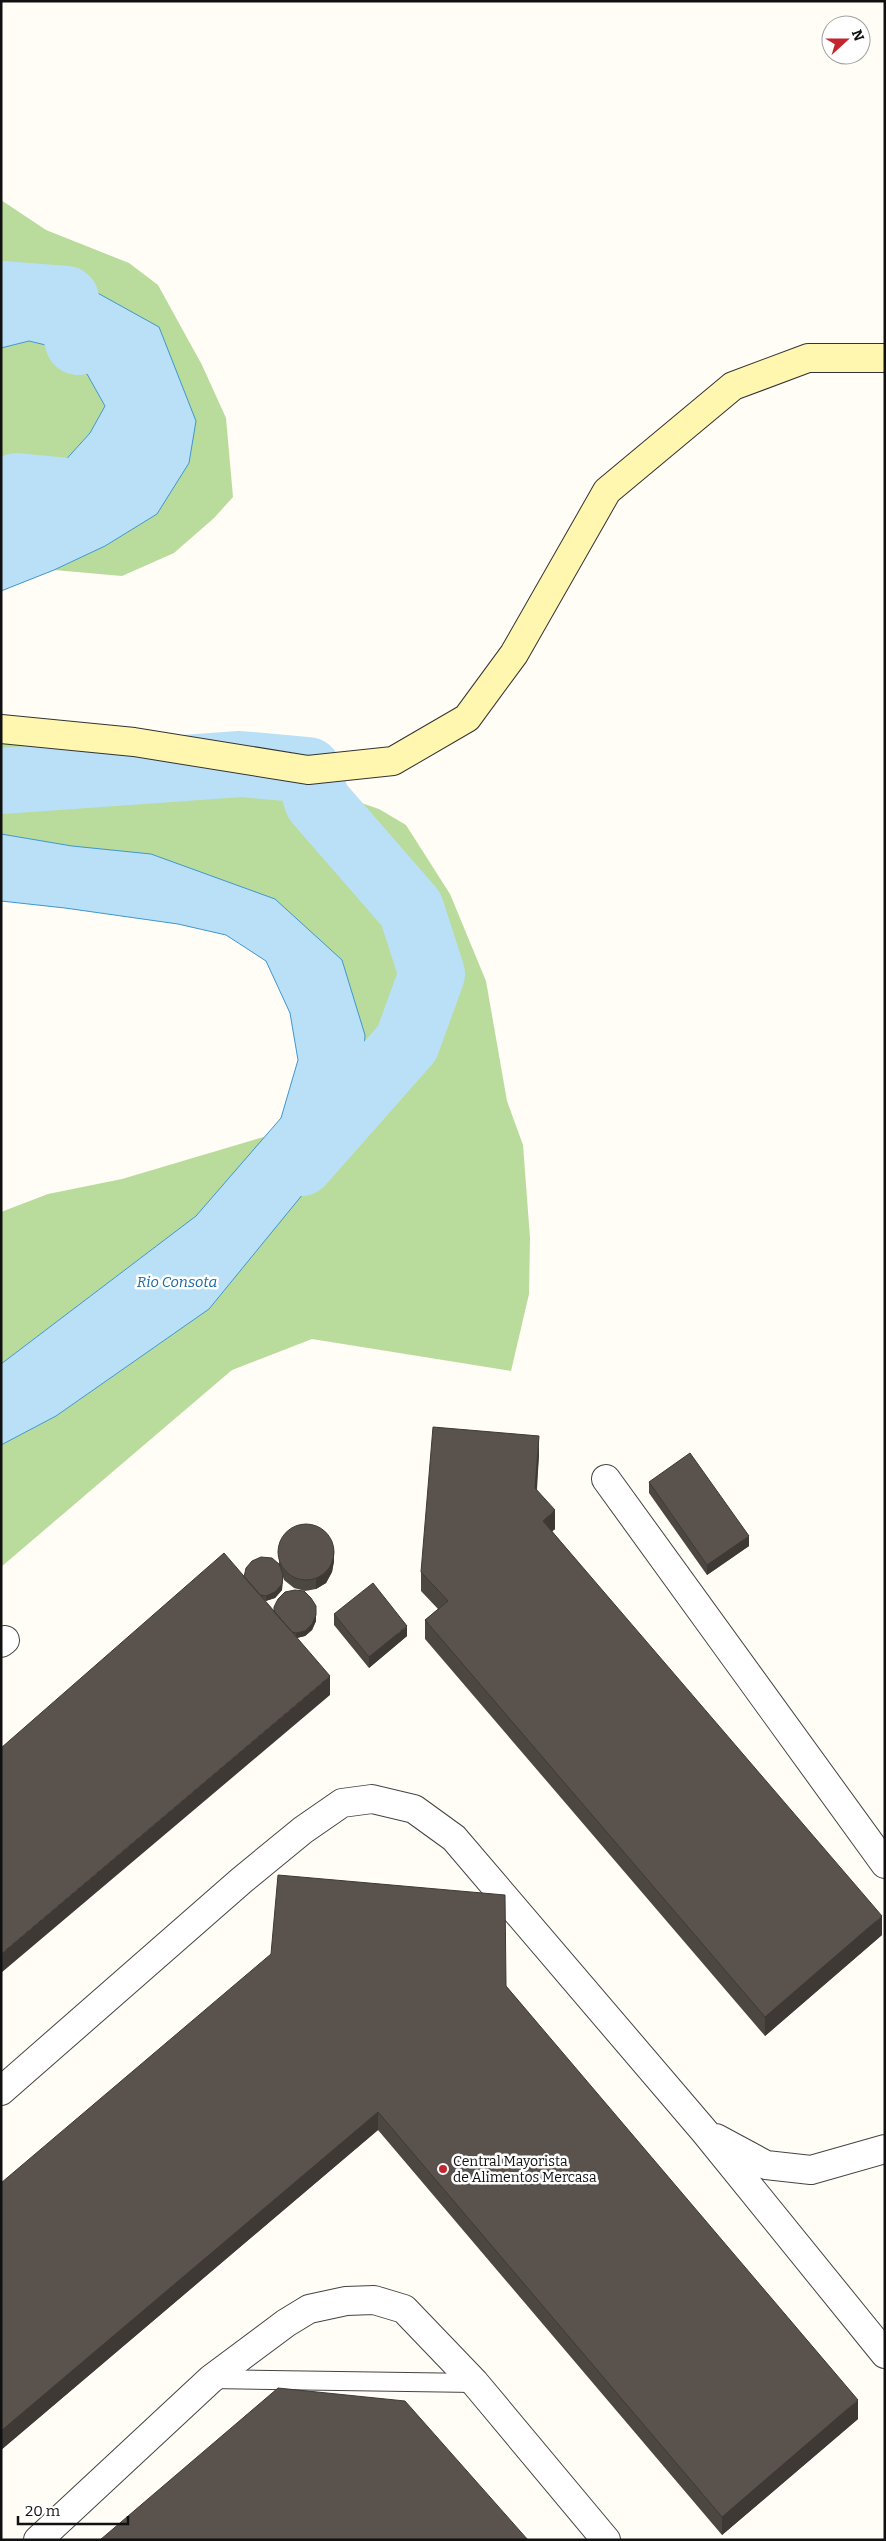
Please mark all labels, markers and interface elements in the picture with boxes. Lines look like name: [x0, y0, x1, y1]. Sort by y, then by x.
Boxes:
north arrow: [821, 15, 871, 65]
text: N: [848, 27, 868, 44]
water label: Rio Consota: [137, 1273, 217, 1291]
place label: Central Mayorista de Alimentos Mercasa: [453, 2153, 597, 2186]
marker: Central Mayorista de Alimentos Mercasa: [437, 2163, 449, 2175]
scale bar: [18, 2494, 128, 2526]
text: 20 m: [25, 2502, 61, 2520]

